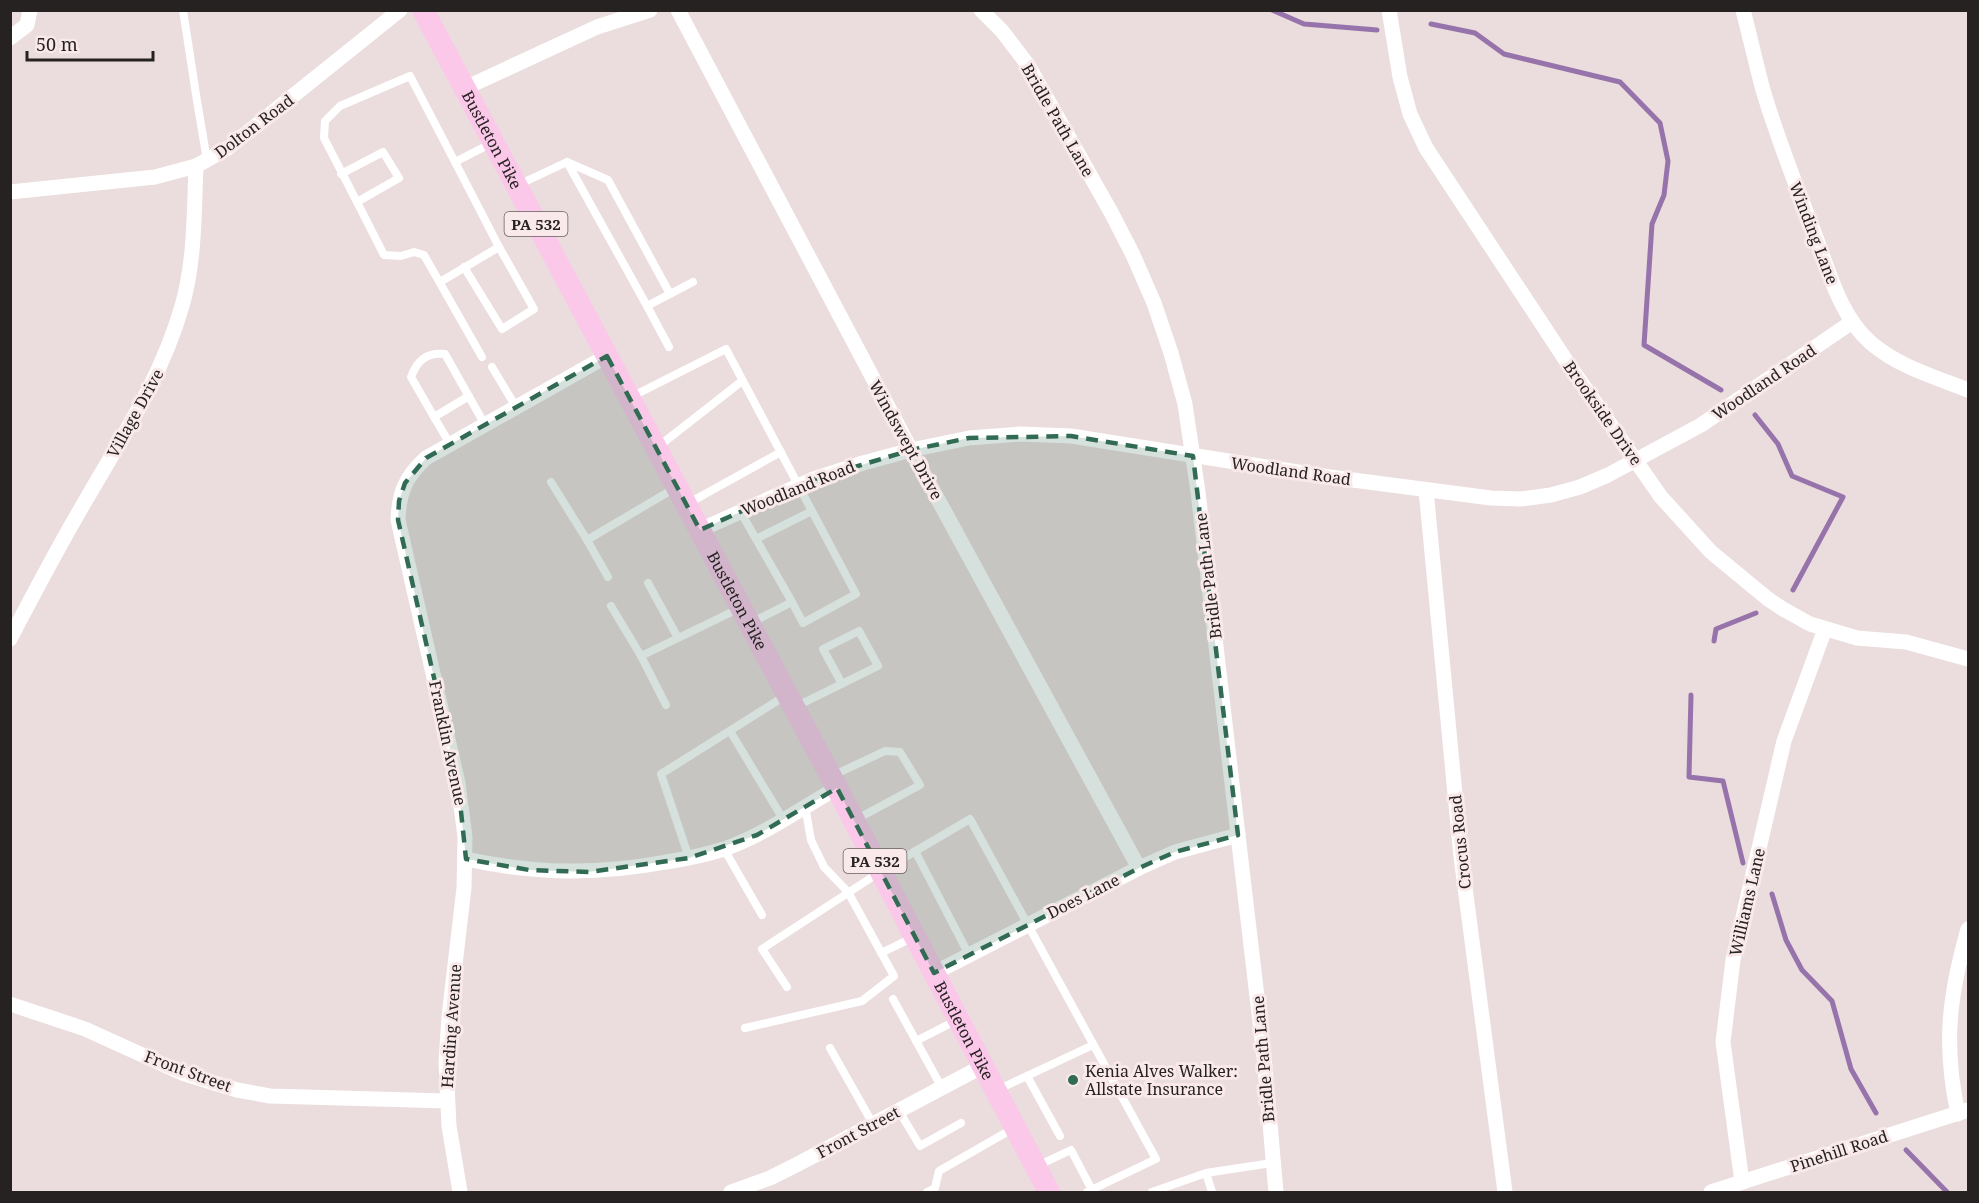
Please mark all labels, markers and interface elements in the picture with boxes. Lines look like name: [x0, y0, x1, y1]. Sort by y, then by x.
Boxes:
scale bar: [27, 24, 153, 62]
text: 50 m: [36, 32, 78, 56]
street label: Bridle Path Lane: [1017, 59, 1099, 181]
street label: Bustleton Pike: [457, 87, 527, 193]
street label: Dolton Road: [210, 89, 298, 163]
street label: Winding Lane: [1784, 179, 1844, 287]
road number: PA 532: [504, 212, 568, 236]
street label: Woodland Road: [1708, 339, 1820, 425]
street label: Brookside Drive: [1559, 356, 1647, 470]
street label: Village Drive: [102, 365, 168, 461]
street label: Windswept Drive: [864, 376, 948, 504]
street label: Woodland Road: [1230, 452, 1353, 490]
street label: Woodland Road: [738, 455, 858, 521]
street label: Bridle Path Lane: [1189, 512, 1227, 640]
street label: Bustleton Pike: [702, 547, 773, 654]
street label: Franklin Avenue: [424, 679, 472, 807]
street label: Crocus Road: [1444, 794, 1476, 890]
street label: Williams Lane: [1724, 846, 1770, 958]
road number: PA 532: [844, 849, 906, 873]
street label: Does Lane: [1043, 868, 1123, 924]
street label: Harding Avenue: [436, 963, 466, 1089]
street label: Bustleton Pike: [929, 977, 999, 1084]
street label: Bridle Path Lane: [1247, 995, 1279, 1123]
street label: Front Street: [142, 1045, 235, 1097]
place label: Kenia Alves Walker: Allstate Insurance: [1085, 1060, 1238, 1100]
marker: Kenia Alves Walker: Allstate Insurance: [1066, 1073, 1080, 1087]
street label: Front Street: [813, 1101, 904, 1163]
street label: Pinehill Road: [1787, 1125, 1891, 1177]

